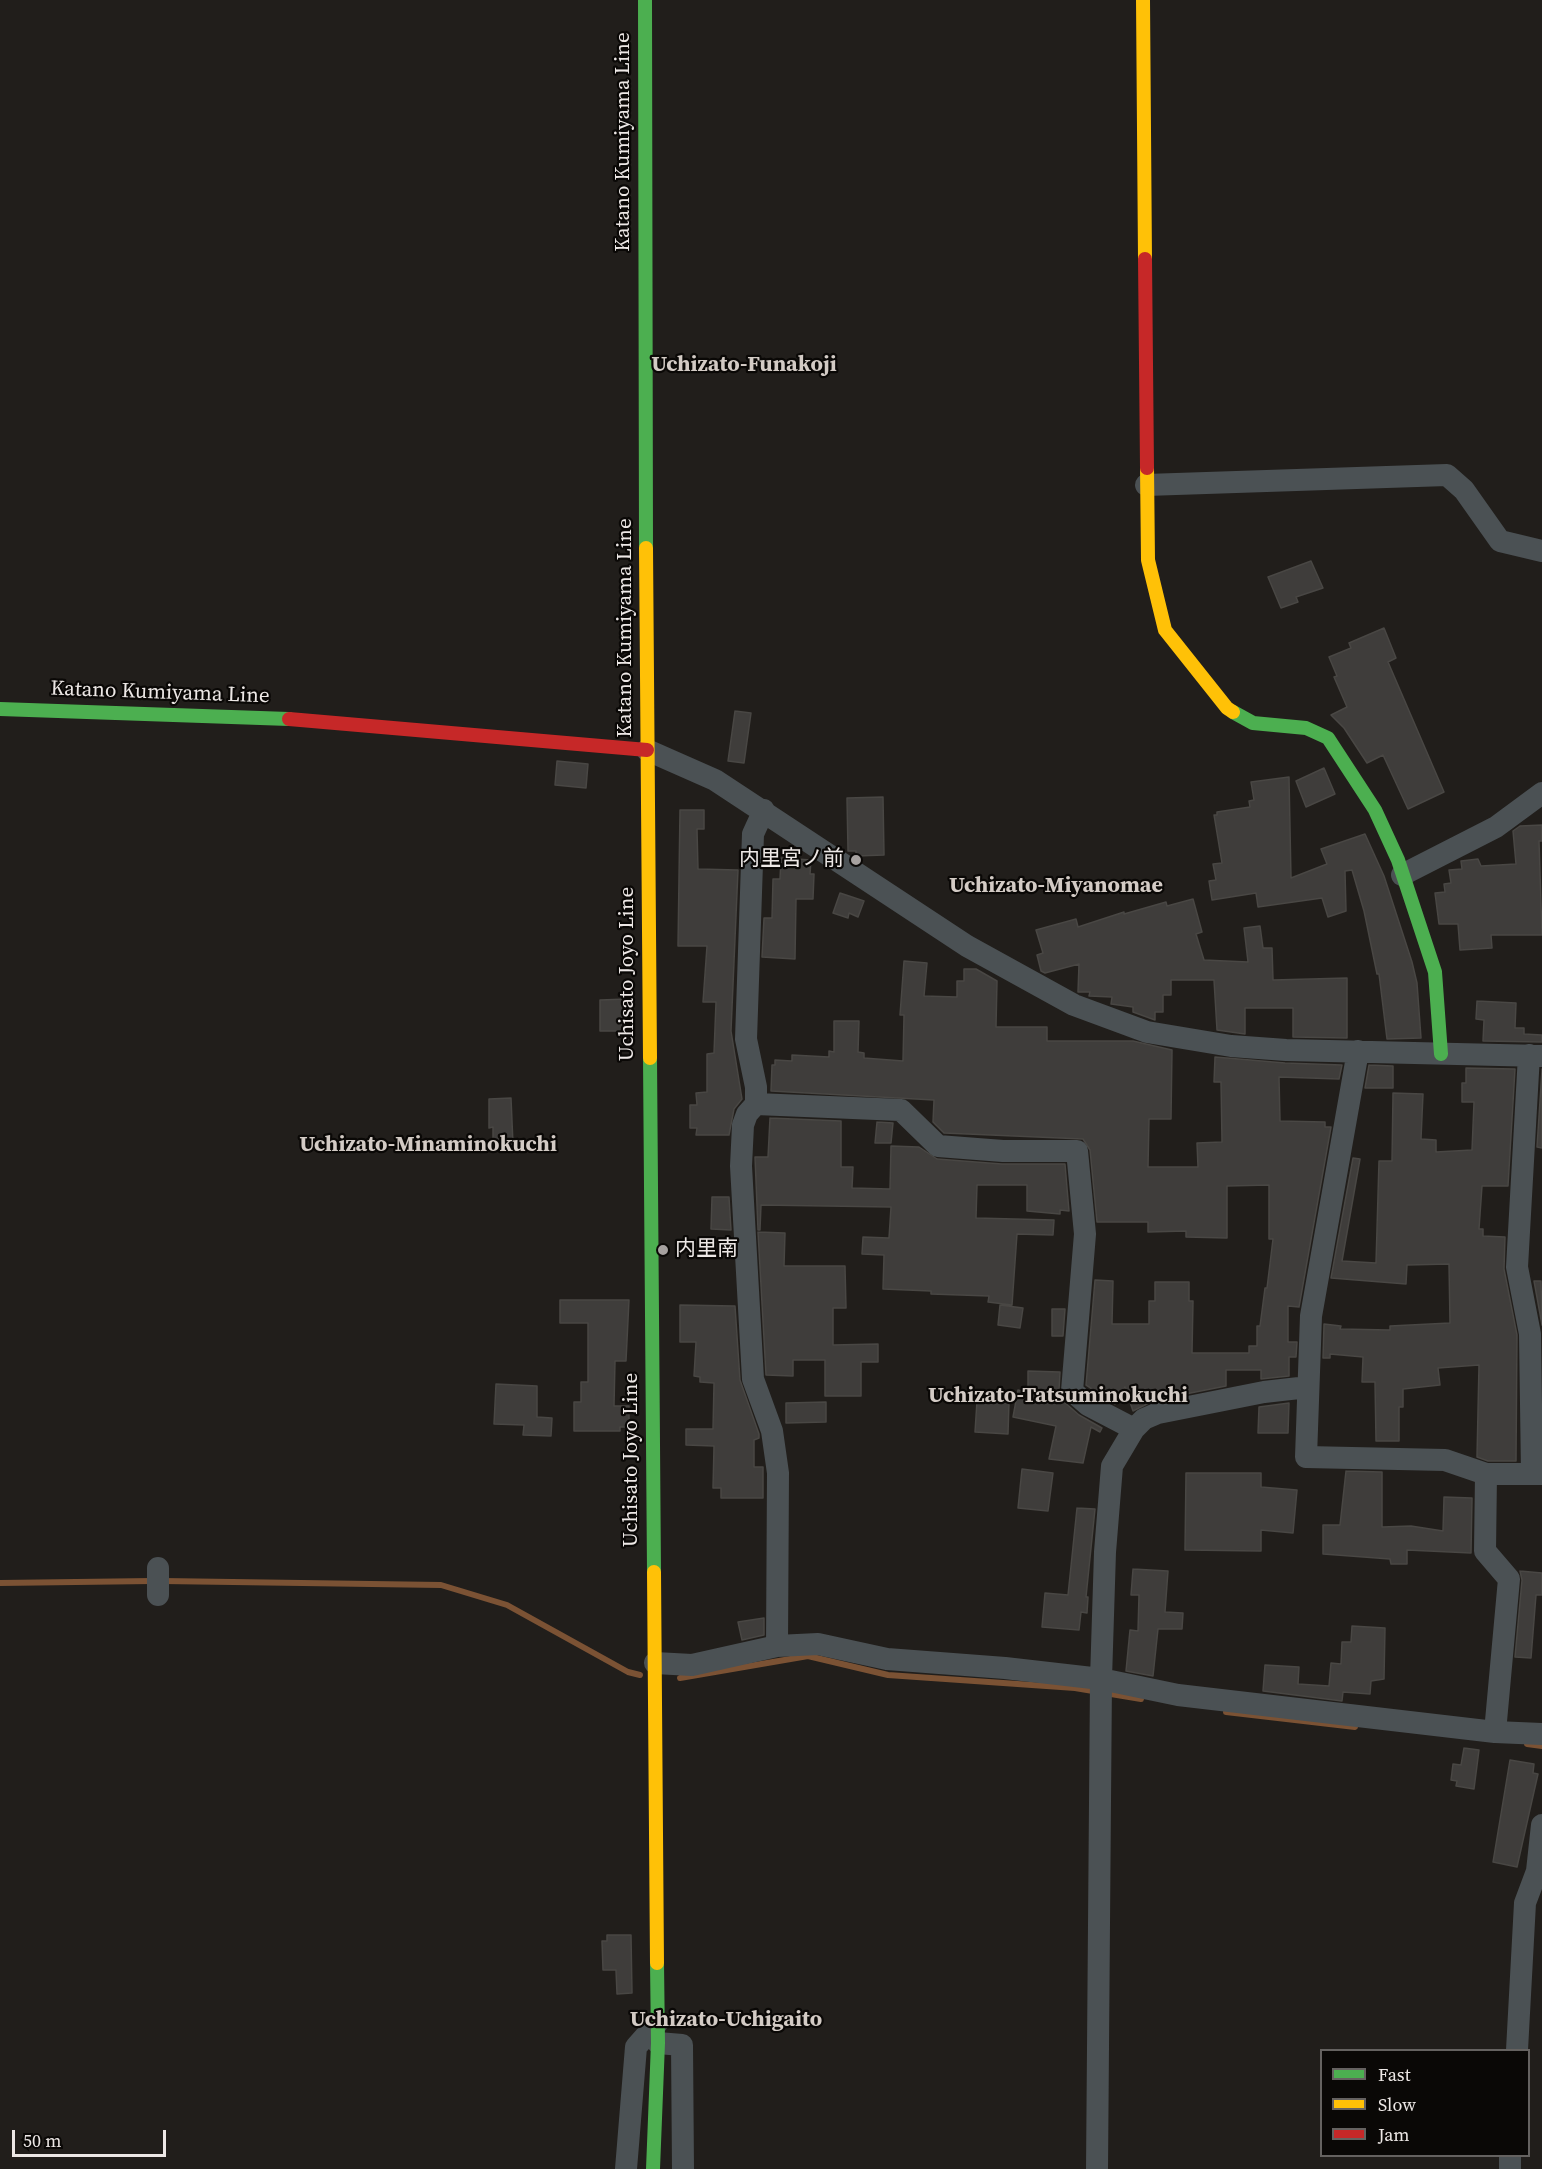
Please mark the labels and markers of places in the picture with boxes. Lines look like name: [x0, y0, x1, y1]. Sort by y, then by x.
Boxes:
place label: 内里宮ノ前: [739, 847, 844, 873]
marker: 内里宮ノ前: [849, 853, 863, 867]
place label: 内里南: [675, 1237, 738, 1263]
marker: 内里南: [656, 1243, 670, 1257]

